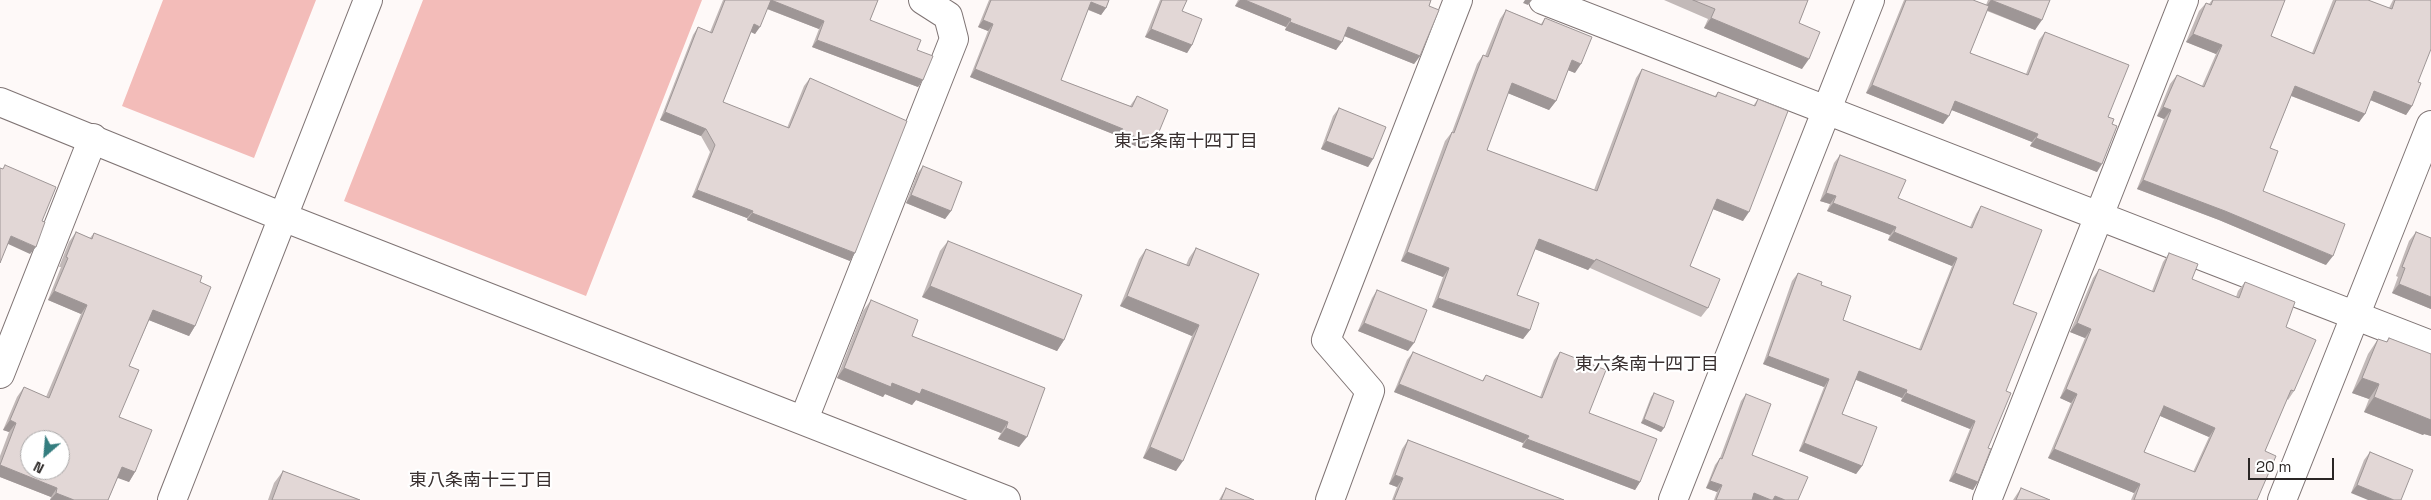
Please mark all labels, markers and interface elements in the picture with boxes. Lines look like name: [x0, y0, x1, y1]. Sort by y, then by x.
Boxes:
district label: 東七条南十四丁目: [1114, 131, 1258, 153]
district label: 東六条南十四丁目: [1575, 354, 1719, 376]
north arrow: [20, 430, 70, 480]
scale bar: [2251, 448, 2337, 480]
text: N: [30, 457, 47, 478]
text: 20 m: [2256, 457, 2291, 476]
district label: 東八条南十三丁目: [409, 470, 553, 492]

